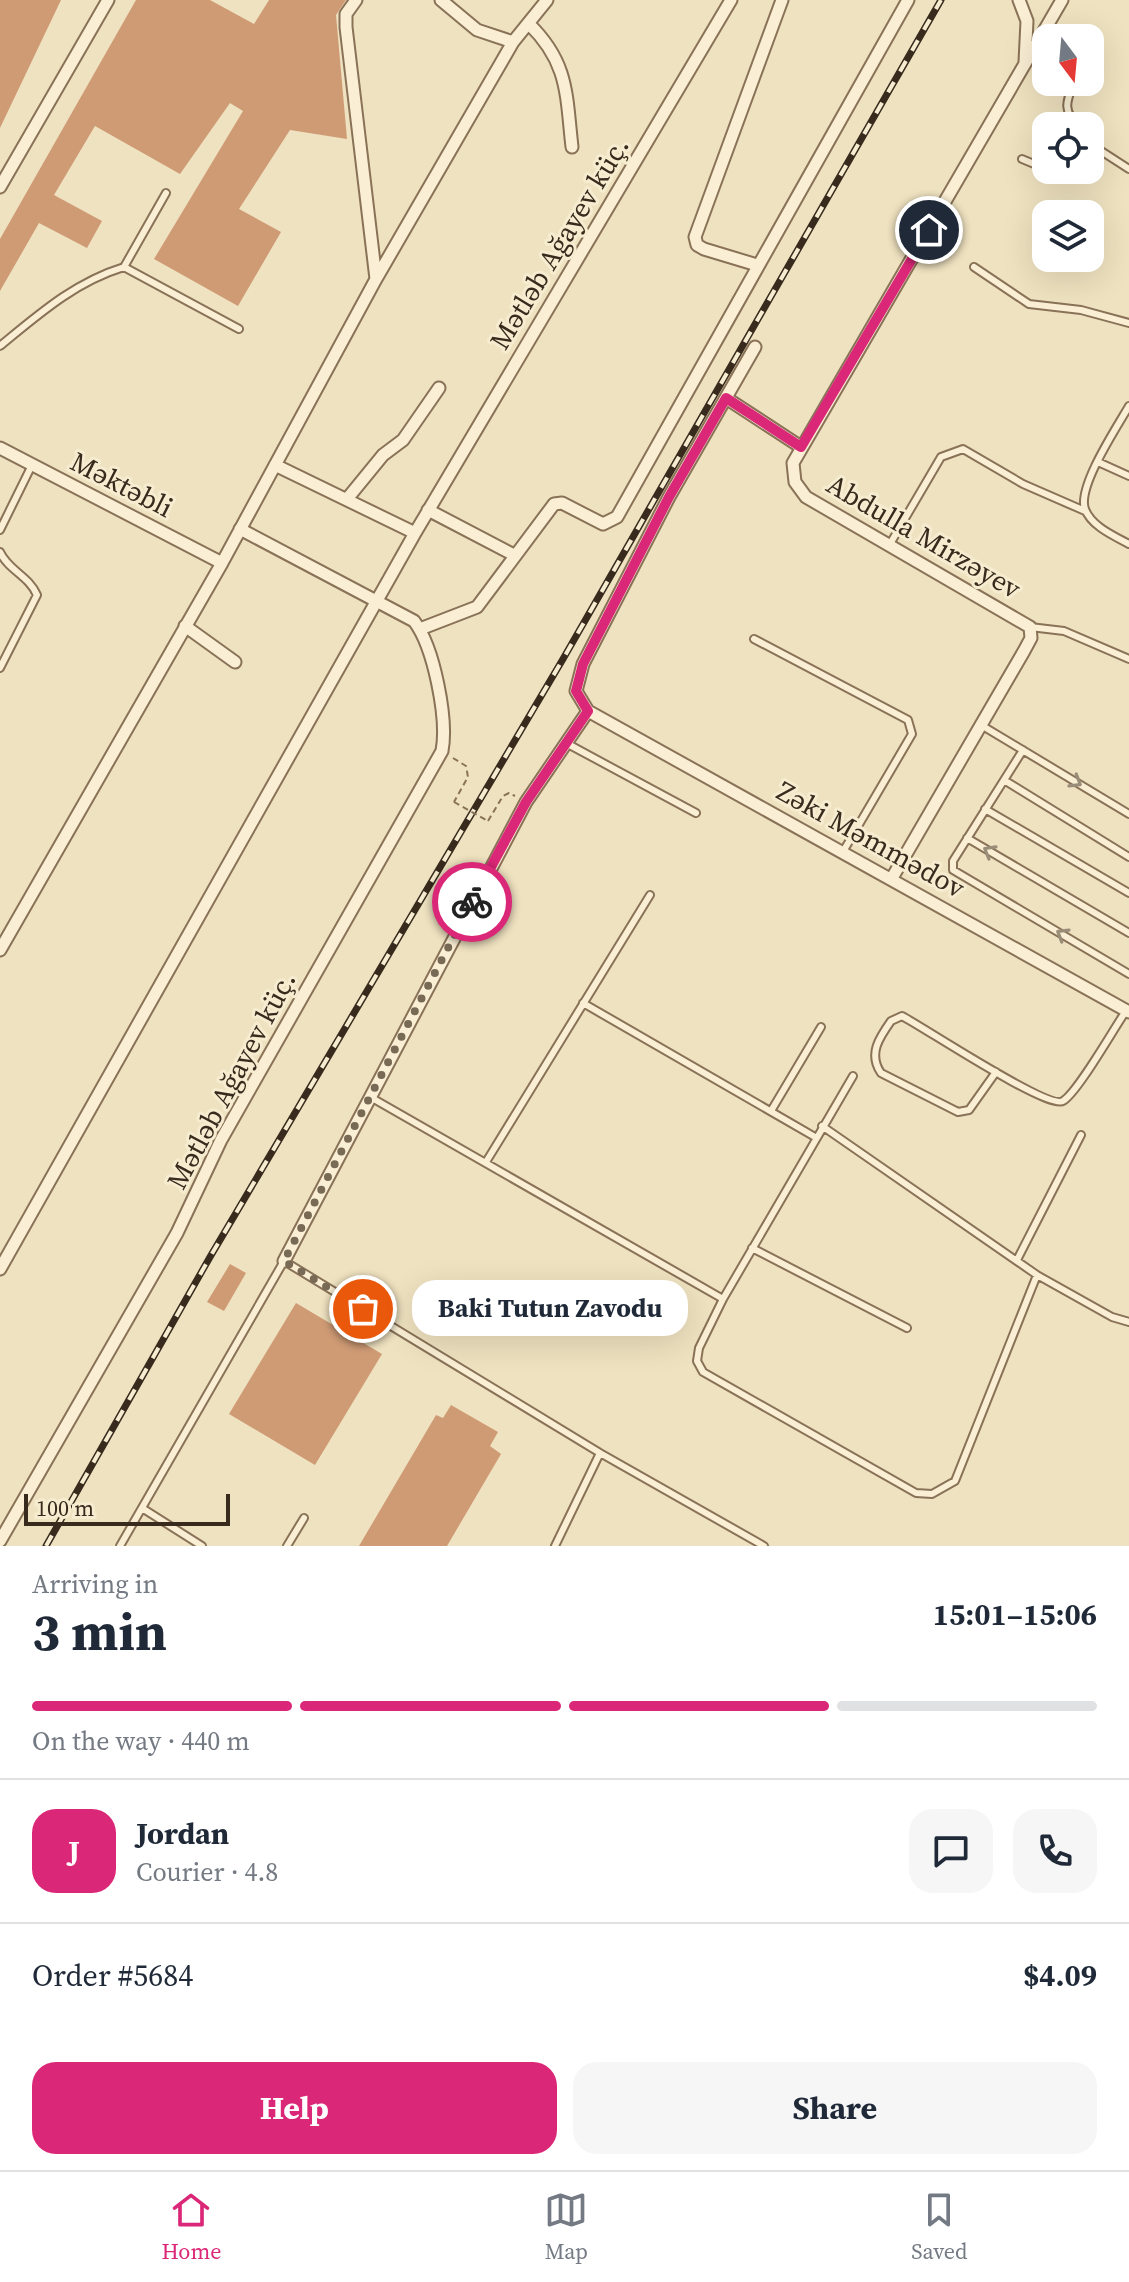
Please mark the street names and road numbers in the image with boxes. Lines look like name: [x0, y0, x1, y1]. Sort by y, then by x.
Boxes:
street label: Mətləb Ağayev küç.: [480, 130, 638, 356]
street label: Məktəbli: [64, 442, 180, 526]
street label: Abdulla Mirzəyev: [820, 465, 1028, 607]
street label: Zəki Məmmədov: [770, 772, 972, 906]
street label: Mətləb Ağayev küç.: [157, 964, 305, 1196]

